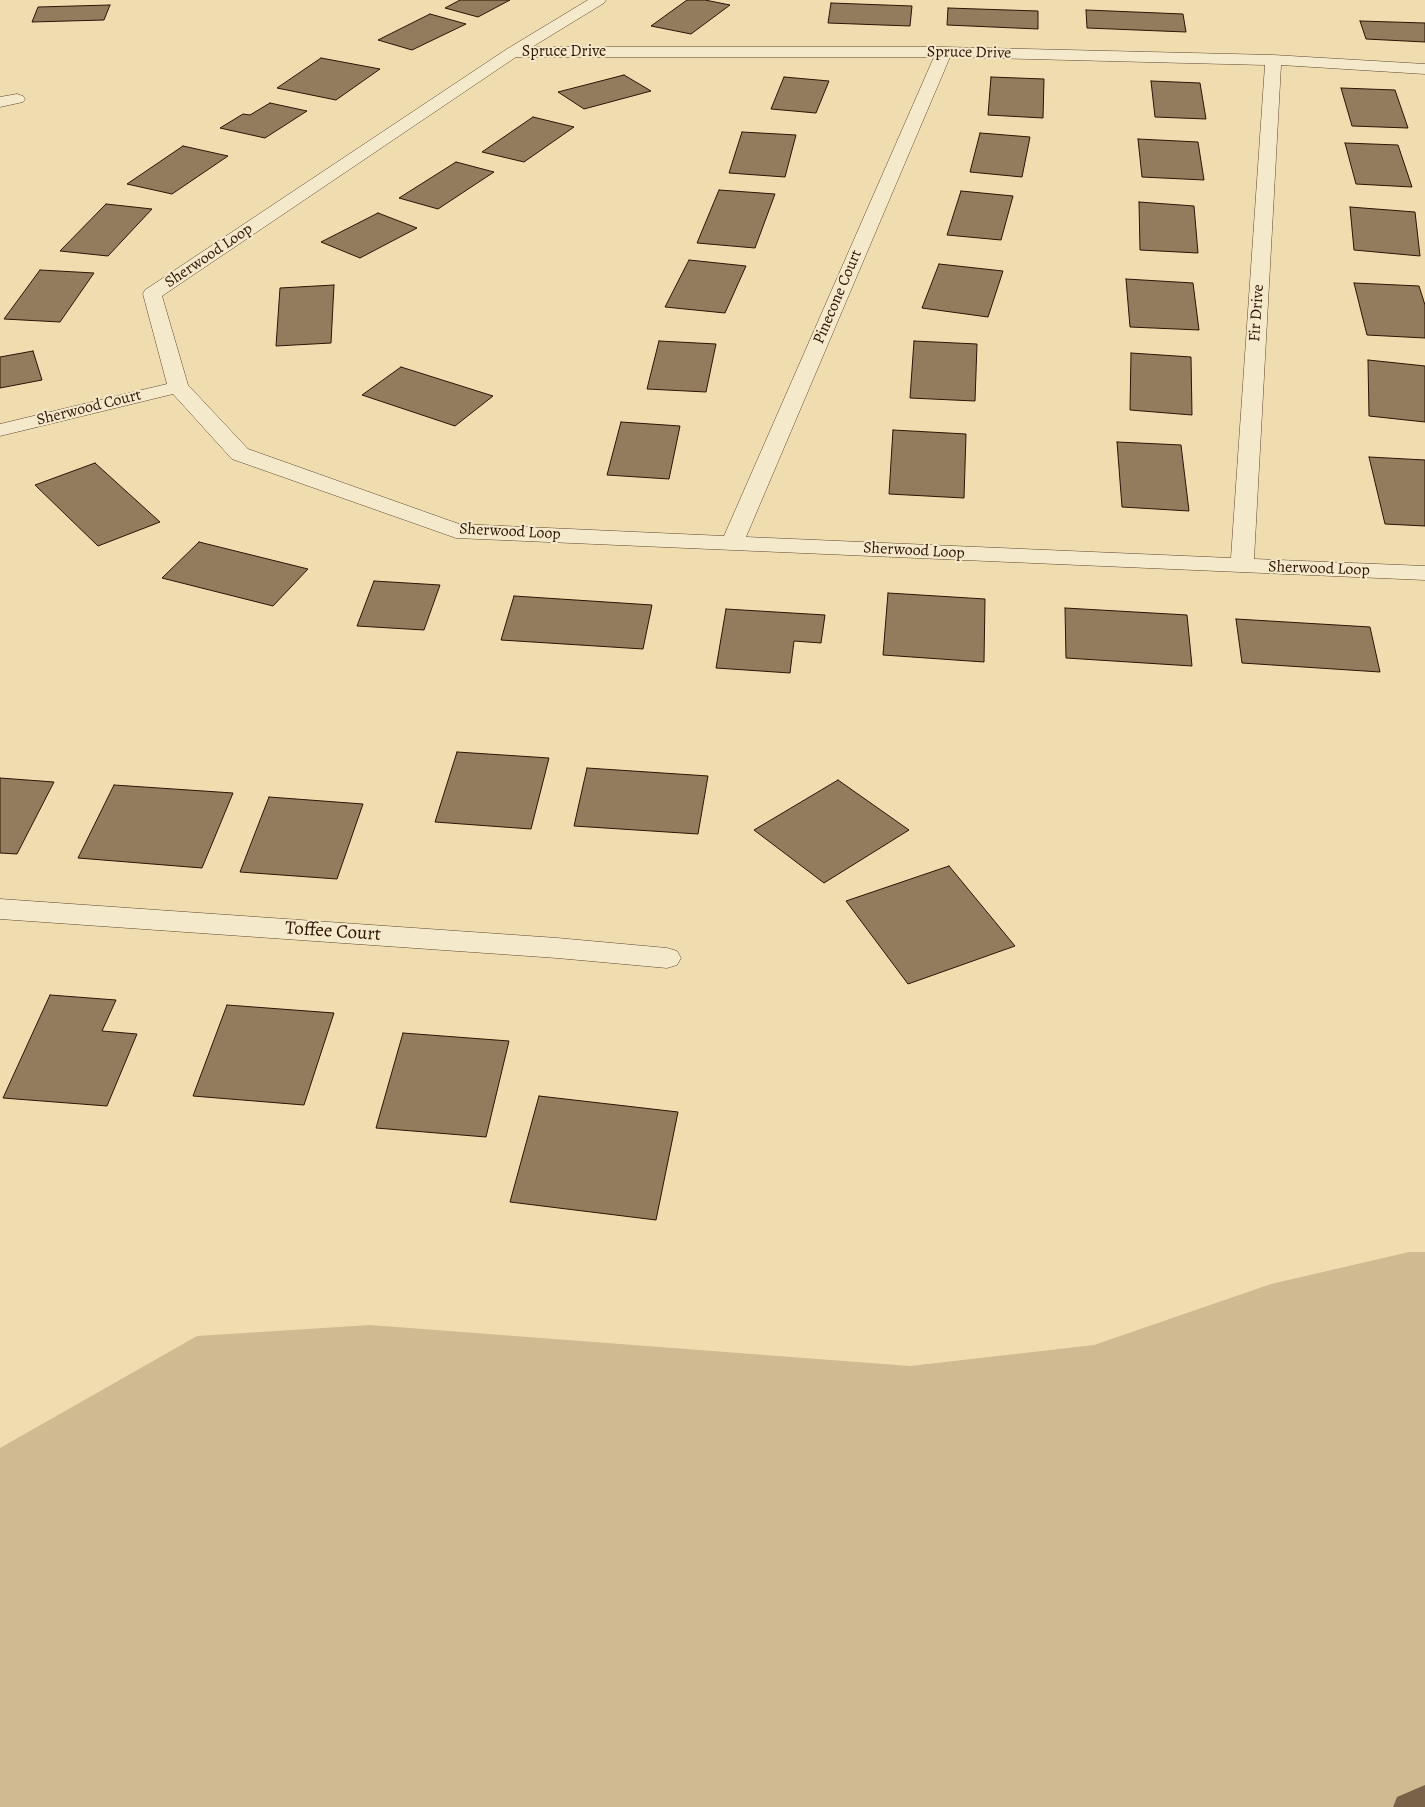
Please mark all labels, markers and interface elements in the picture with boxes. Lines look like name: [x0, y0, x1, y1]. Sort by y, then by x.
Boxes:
street label: Spruce Drive: [522, 42, 606, 62]
street label: Spruce Drive: [927, 43, 1011, 63]
street label: Sherwood Loop: [162, 220, 256, 292]
street label: Pinecone Court: [810, 247, 866, 347]
street label: Fir Drive: [1245, 284, 1269, 342]
street label: Sherwood Court: [35, 386, 143, 430]
street label: Sherwood Loop: [459, 520, 561, 544]
street label: Sherwood Loop: [863, 539, 965, 563]
street label: Sherwood Loop: [1268, 558, 1370, 580]
street label: Toffee Court: [284, 917, 382, 947]

